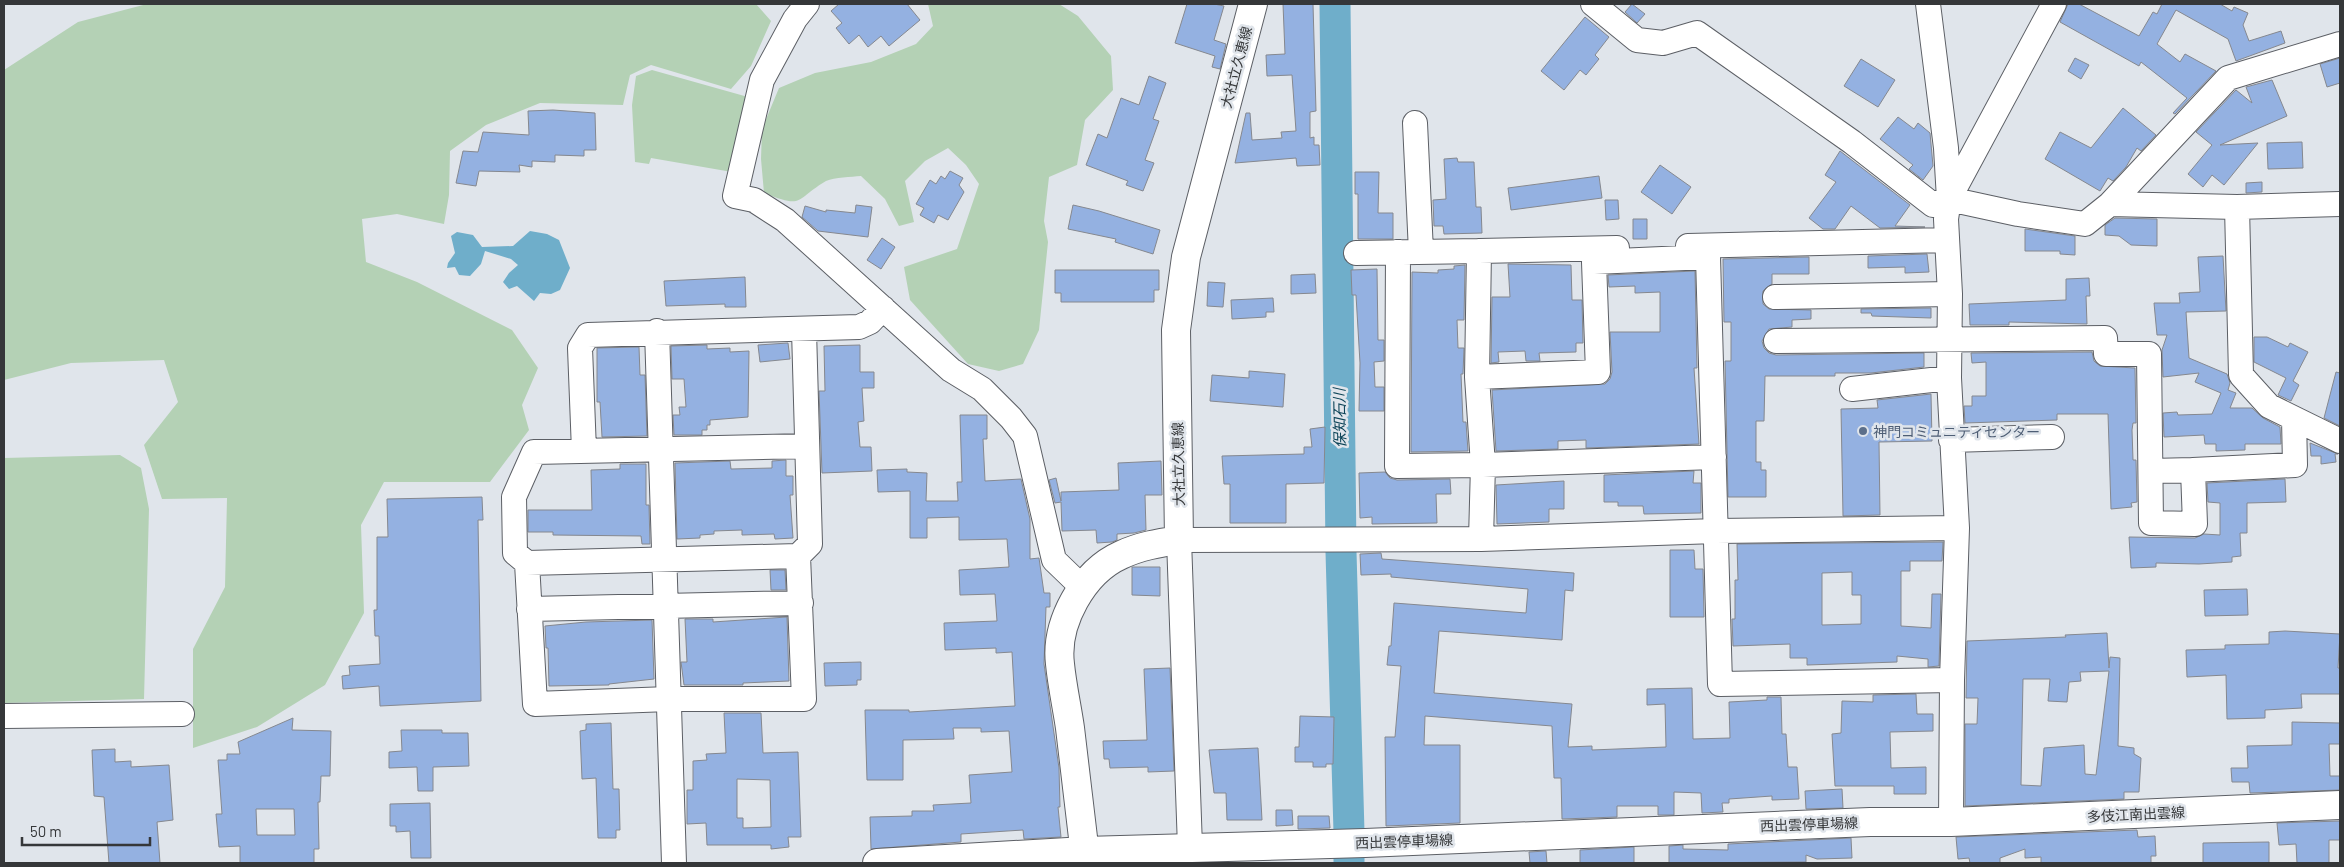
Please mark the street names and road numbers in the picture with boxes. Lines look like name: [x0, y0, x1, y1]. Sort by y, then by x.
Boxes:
street label: 大社立久恵線: [1217, 24, 1255, 110]
street label: 大社立久恵線: [1169, 422, 1187, 506]
street label: 多伎江南出雲線: [2087, 803, 2185, 825]
street label: 西出雲停車場線: [1760, 814, 1858, 834]
street label: 西出雲停車場線: [1355, 831, 1453, 851]

